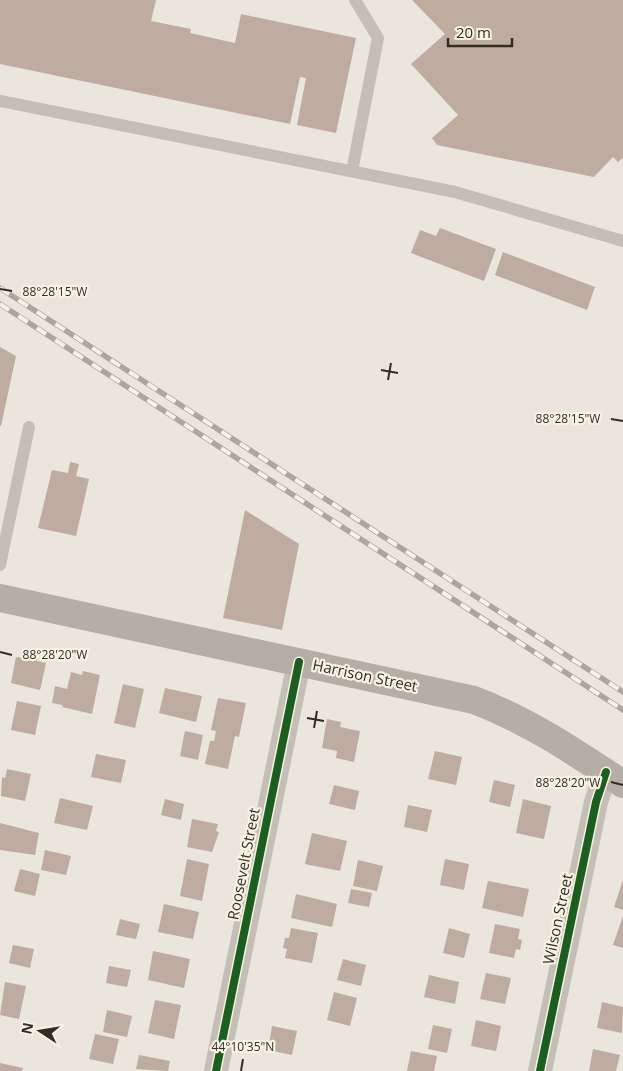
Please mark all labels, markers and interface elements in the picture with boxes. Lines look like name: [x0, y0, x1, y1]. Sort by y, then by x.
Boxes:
scale bar: [448, 15, 512, 47]
text: 20 m: [456, 22, 491, 42]
text: 88°28'15"W: [23, 283, 87, 300]
text: 88°28'15"W: [536, 410, 600, 427]
text: 88°28'20"W: [23, 646, 87, 663]
street label: Harrison Street: [311, 654, 419, 696]
text: 88°28'20"W: [536, 774, 600, 791]
street label: Roosevelt Street: [222, 806, 264, 922]
street label: Wilson Street: [538, 871, 576, 966]
north arrow: [15, 1006, 65, 1056]
text: N: [16, 1021, 37, 1036]
text: 44°10'35"N: [212, 1038, 274, 1055]

